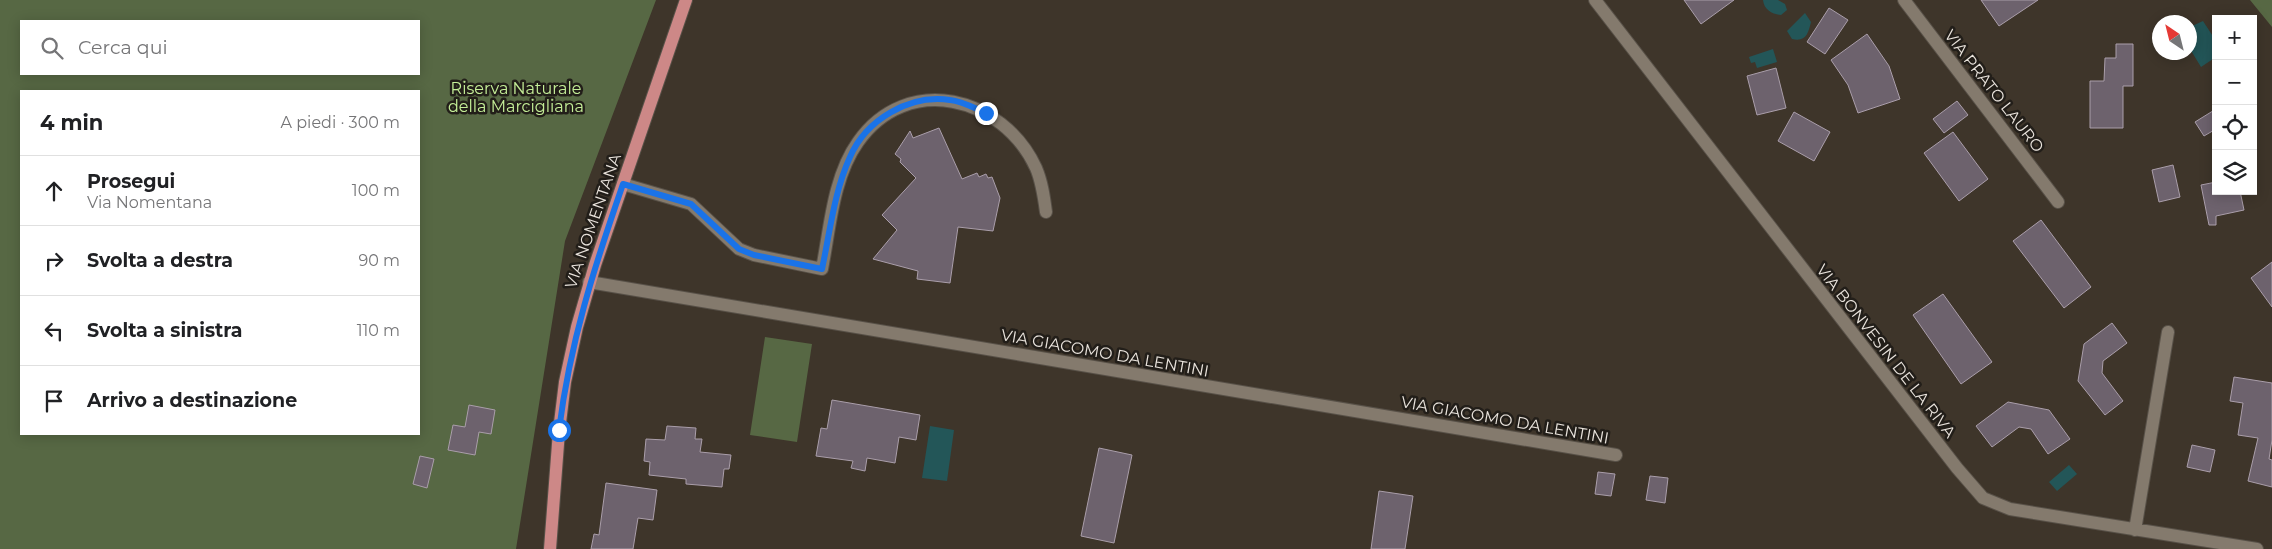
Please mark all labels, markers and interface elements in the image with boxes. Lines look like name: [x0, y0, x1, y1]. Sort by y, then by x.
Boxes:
north arrow: [2152, 15, 2197, 60]
map controls: [2212, 15, 2257, 195]
button: +: [2212, 15, 2257, 60]
search box: [20, 20, 420, 75]
street label: VIA PRATO LAURO: [1940, 26, 2048, 156]
icon: search: [38, 34, 66, 62]
text: Cerca qui: [78, 36, 168, 59]
button: −: [2212, 60, 2257, 105]
park label: Riserva Naturale della Marcigliana: [448, 79, 584, 116]
route end: [975, 102, 998, 125]
button: locate: [2212, 105, 2257, 150]
text: 4 min: [40, 110, 103, 135]
text: A piedi · 300 m: [281, 113, 400, 132]
button: layers: [2212, 150, 2257, 195]
street label: VIA NOMENTANA: [561, 151, 625, 291]
text: Prosegui: [87, 170, 175, 193]
icon: ahead: [40, 177, 68, 205]
text: 100 m: [352, 181, 400, 200]
text: Via Nomentana: [87, 193, 212, 212]
icon: right: [40, 247, 68, 275]
text: Svolta a destra: [87, 249, 233, 272]
text: 90 m: [358, 251, 400, 270]
street label: VIA BONVESIN DE LA RIVA: [1812, 261, 1960, 442]
icon: left: [40, 317, 68, 345]
text: Svolta a sinistra: [87, 319, 242, 342]
text: 110 m: [357, 321, 400, 340]
street label: VIA GIACOMO DA LENTINI: [1000, 325, 1210, 381]
icon: arrive: [40, 387, 68, 415]
text: Arrivo a destinazione: [87, 389, 297, 412]
street label: VIA GIACOMO DA LENTINI: [1400, 392, 1610, 448]
route start: [548, 419, 571, 442]

